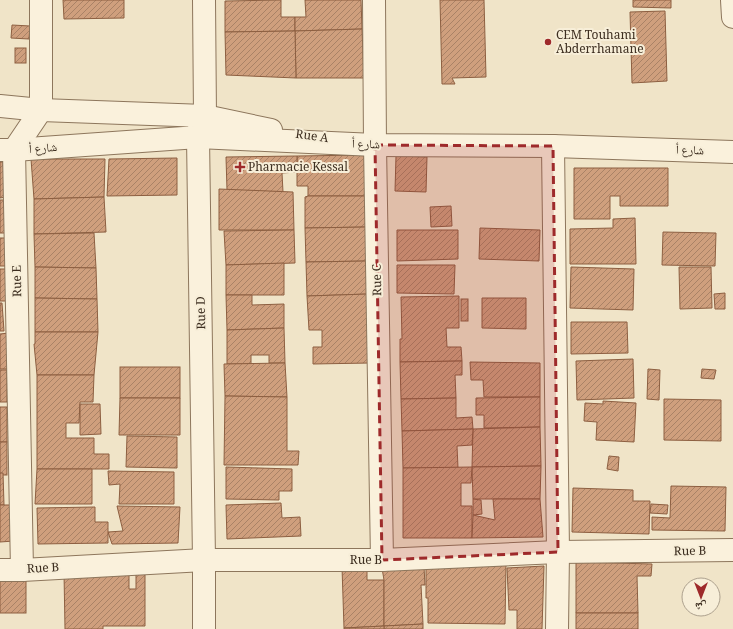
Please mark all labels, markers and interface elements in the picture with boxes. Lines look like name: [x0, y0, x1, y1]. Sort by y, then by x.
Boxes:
place label: CEM Touhami Abderrhamane: [556, 26, 644, 61]
marker: CEM Touhami Abderrhamane: [543, 37, 553, 47]
street label: Rue A: [294, 125, 330, 150]
street label: شارع أ: [351, 134, 381, 156]
street label: شارع أ: [28, 138, 58, 161]
street label: شارع أ: [675, 140, 705, 162]
place label: Pharmacie Kessal: [248, 158, 348, 179]
marker: Pharmacie Kessal: [235, 162, 245, 172]
street label: Rue C: [368, 264, 389, 296]
street label: Rue E: [8, 265, 29, 297]
street label: Rue D: [192, 296, 213, 330]
street label: Rue B: [674, 542, 707, 563]
street label: Rue B: [350, 551, 382, 572]
street label: Rue B: [26, 558, 60, 581]
north arrow: [681, 577, 721, 617]
text: ش: [695, 596, 707, 615]

